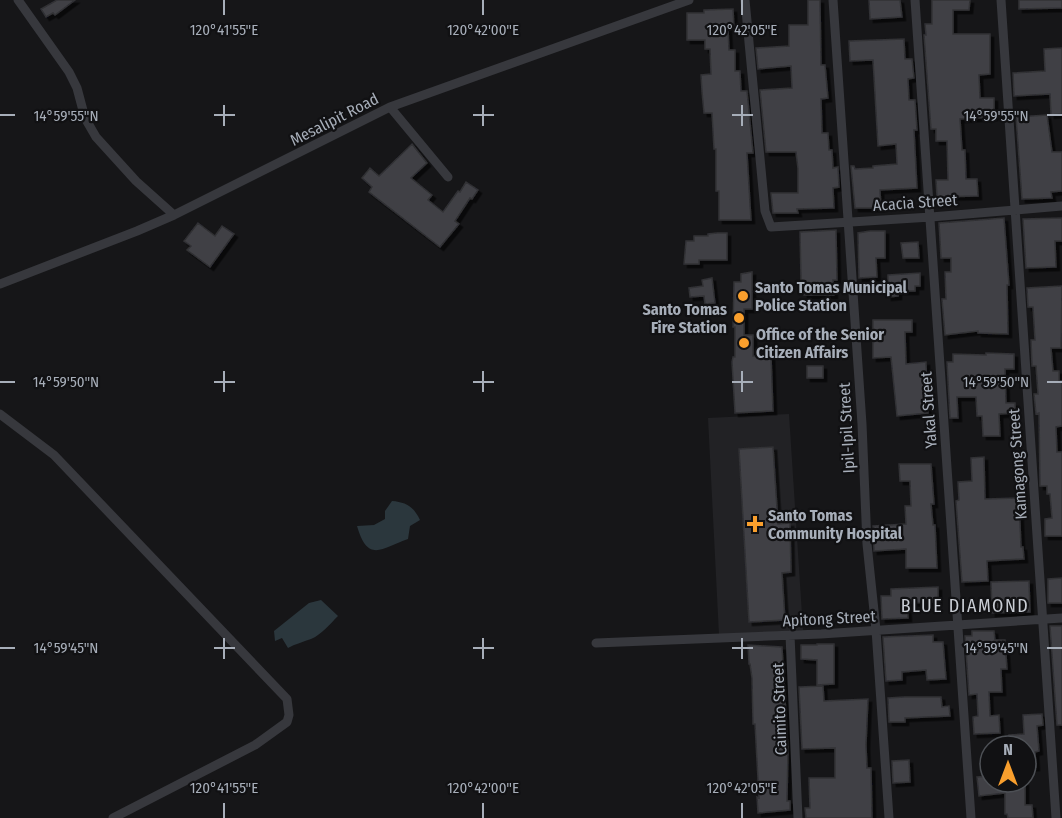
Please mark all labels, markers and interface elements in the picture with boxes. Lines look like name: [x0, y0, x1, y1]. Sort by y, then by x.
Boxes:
text: 120°41'55"E: [190, 21, 258, 39]
text: 120°42'00"E: [447, 21, 519, 39]
text: 120°42'05"E: [707, 21, 777, 39]
street label: Mesalipit Road: [287, 89, 382, 150]
text: 14°59'55"N: [33, 107, 99, 125]
text: 14°59'55"N: [963, 107, 1029, 125]
street label: Acacia Street: [872, 190, 959, 215]
place label: Santo Tomas Municipal Police Station: [755, 278, 908, 315]
marker: Santo Tomas Municipal Police Station: [736, 289, 750, 303]
place label: Santo Tomas Fire Station: [643, 300, 727, 337]
marker: Santo Tomas Fire Station: [732, 311, 746, 325]
place label: Office of the Senior Citizen Affairs: [756, 325, 884, 362]
marker: Office of the Senior Citizen Affairs: [737, 336, 751, 350]
street label: Yakal Street: [916, 370, 941, 449]
text: 14°59'50"N: [33, 373, 99, 391]
text: 14°59'50"N: [963, 373, 1029, 391]
street label: Ipil-Ipil Street: [835, 381, 858, 474]
street label: Kamagong Street: [1004, 407, 1031, 520]
place label: Santo Tomas Community Hospital: [768, 506, 903, 543]
marker: Santo Tomas Community Hospital: [746, 515, 764, 533]
district label: BLUE DIAMOND: [901, 595, 1029, 617]
street label: Apitong Street: [782, 607, 877, 630]
text: 14°59'45"N: [34, 639, 98, 657]
text: 14°59'45"N: [964, 639, 1028, 657]
street label: Caimito Street: [768, 662, 791, 756]
north arrow: [978, 734, 1038, 794]
text: N: [1003, 740, 1013, 759]
text: 120°41'55"E: [190, 779, 258, 797]
text: 120°42'00"E: [447, 779, 519, 797]
text: 120°42'05"E: [707, 779, 777, 797]

